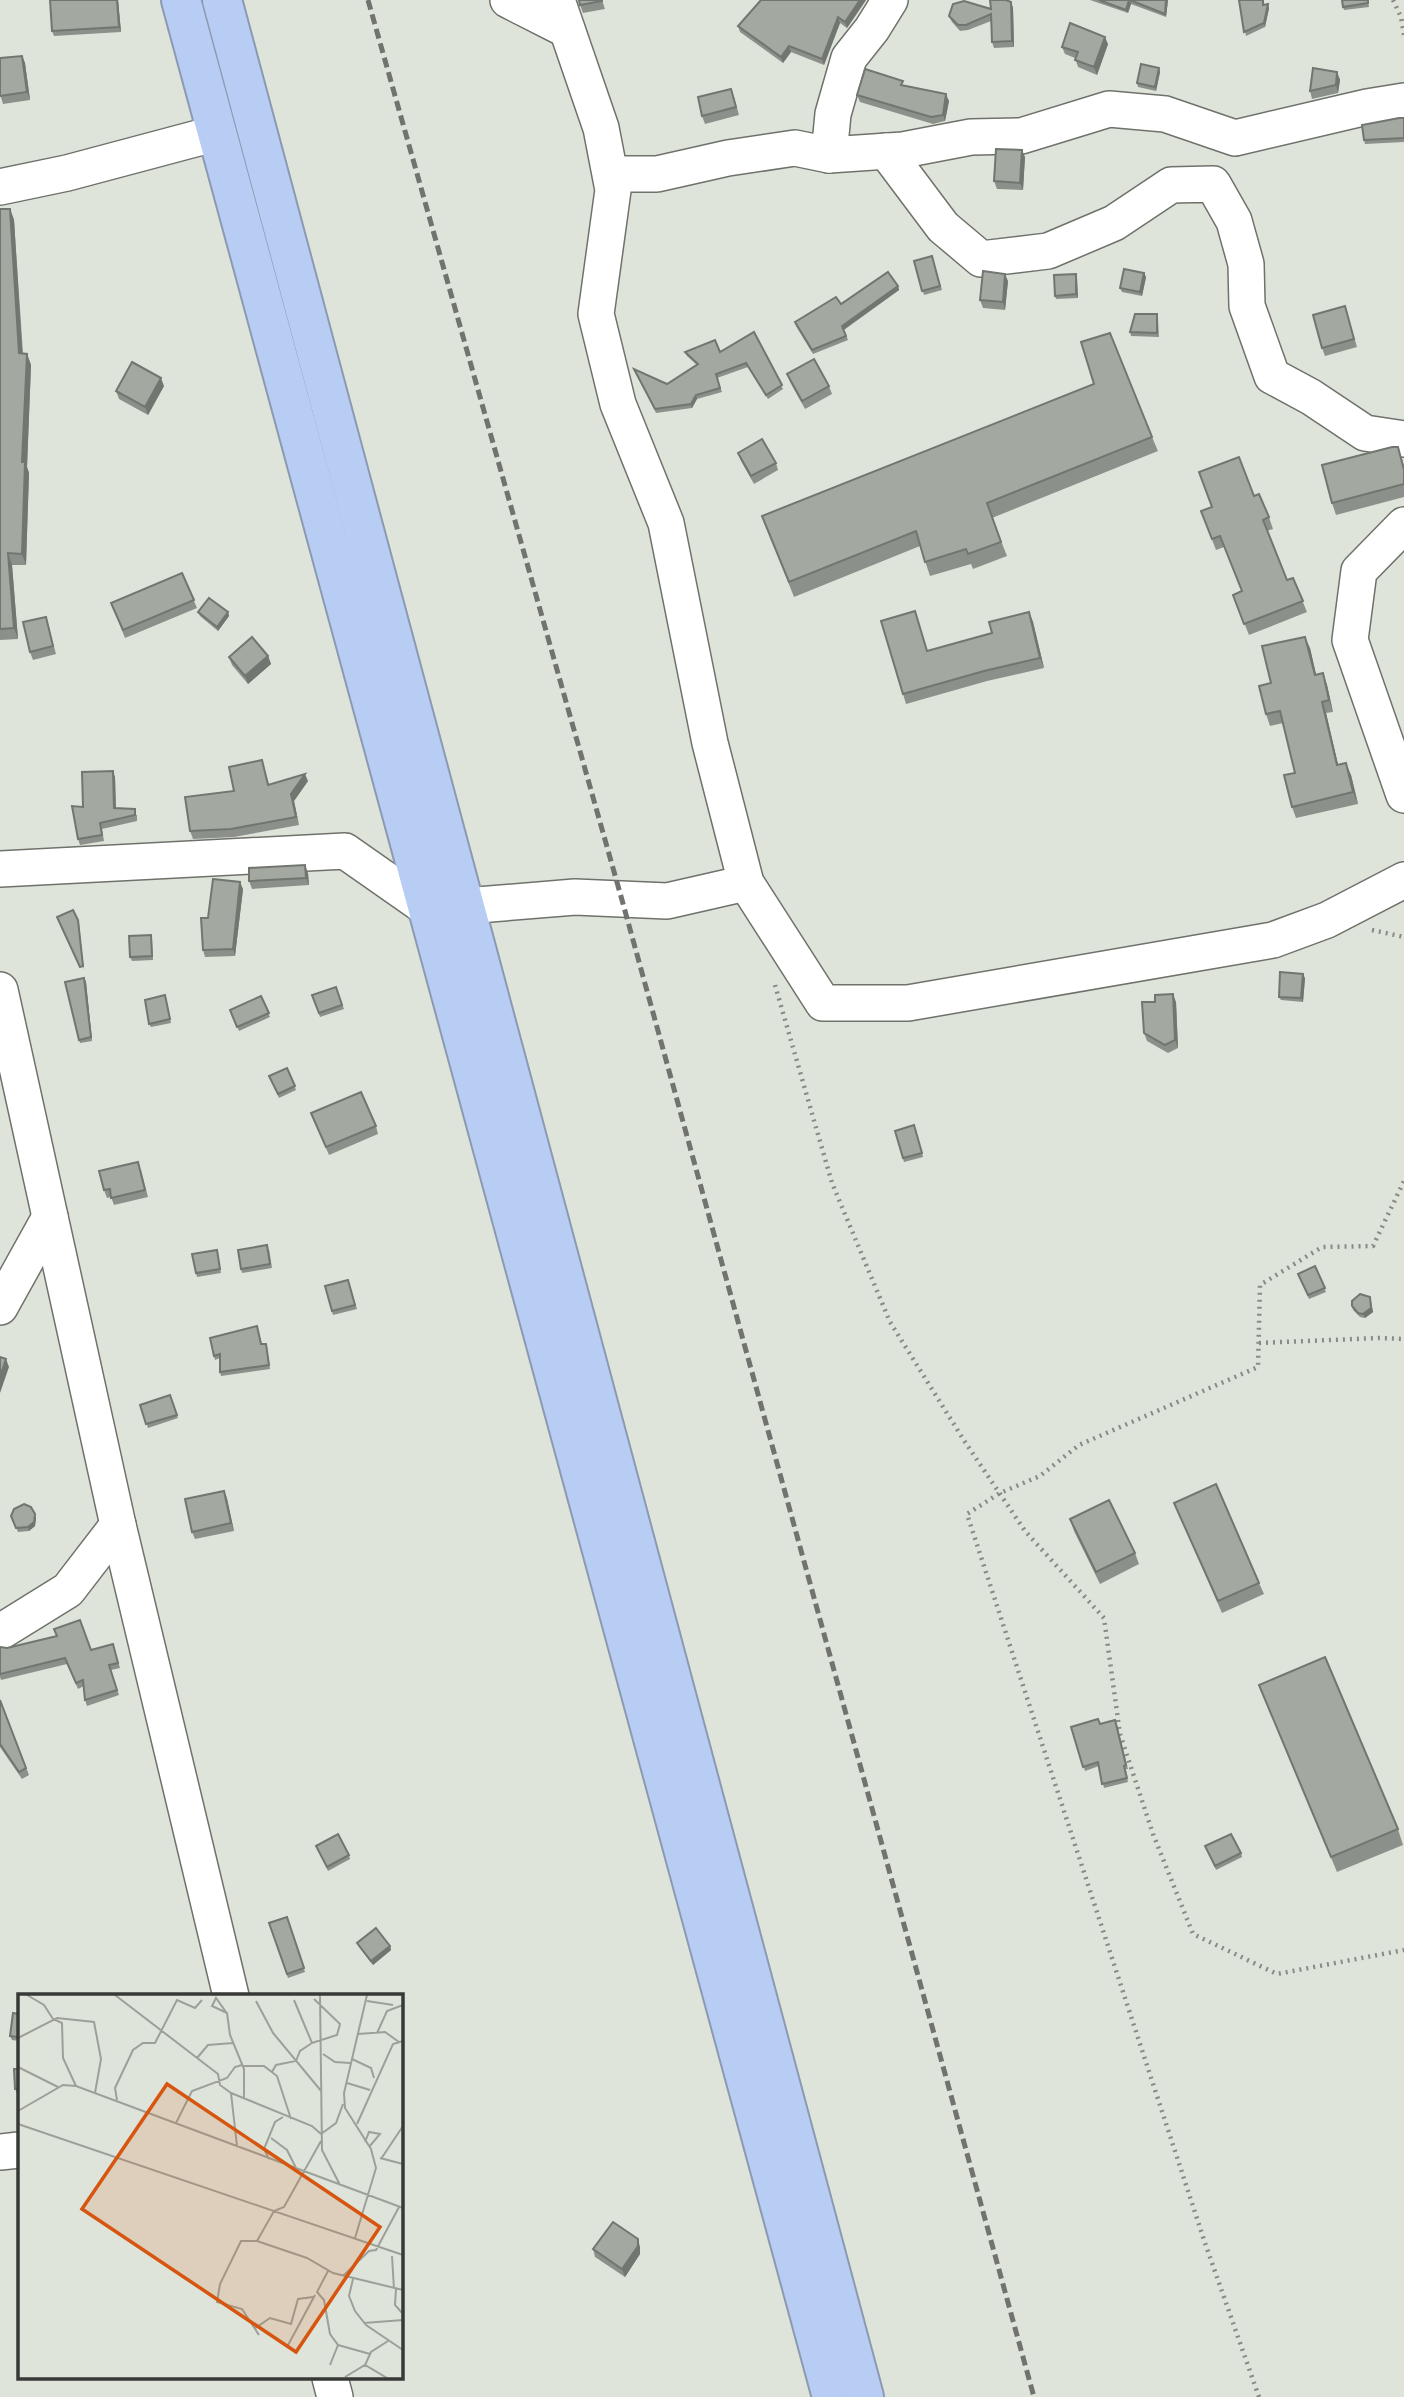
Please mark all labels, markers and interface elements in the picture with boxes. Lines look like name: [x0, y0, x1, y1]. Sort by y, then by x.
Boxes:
inset map: [18, 1994, 402, 2380]

